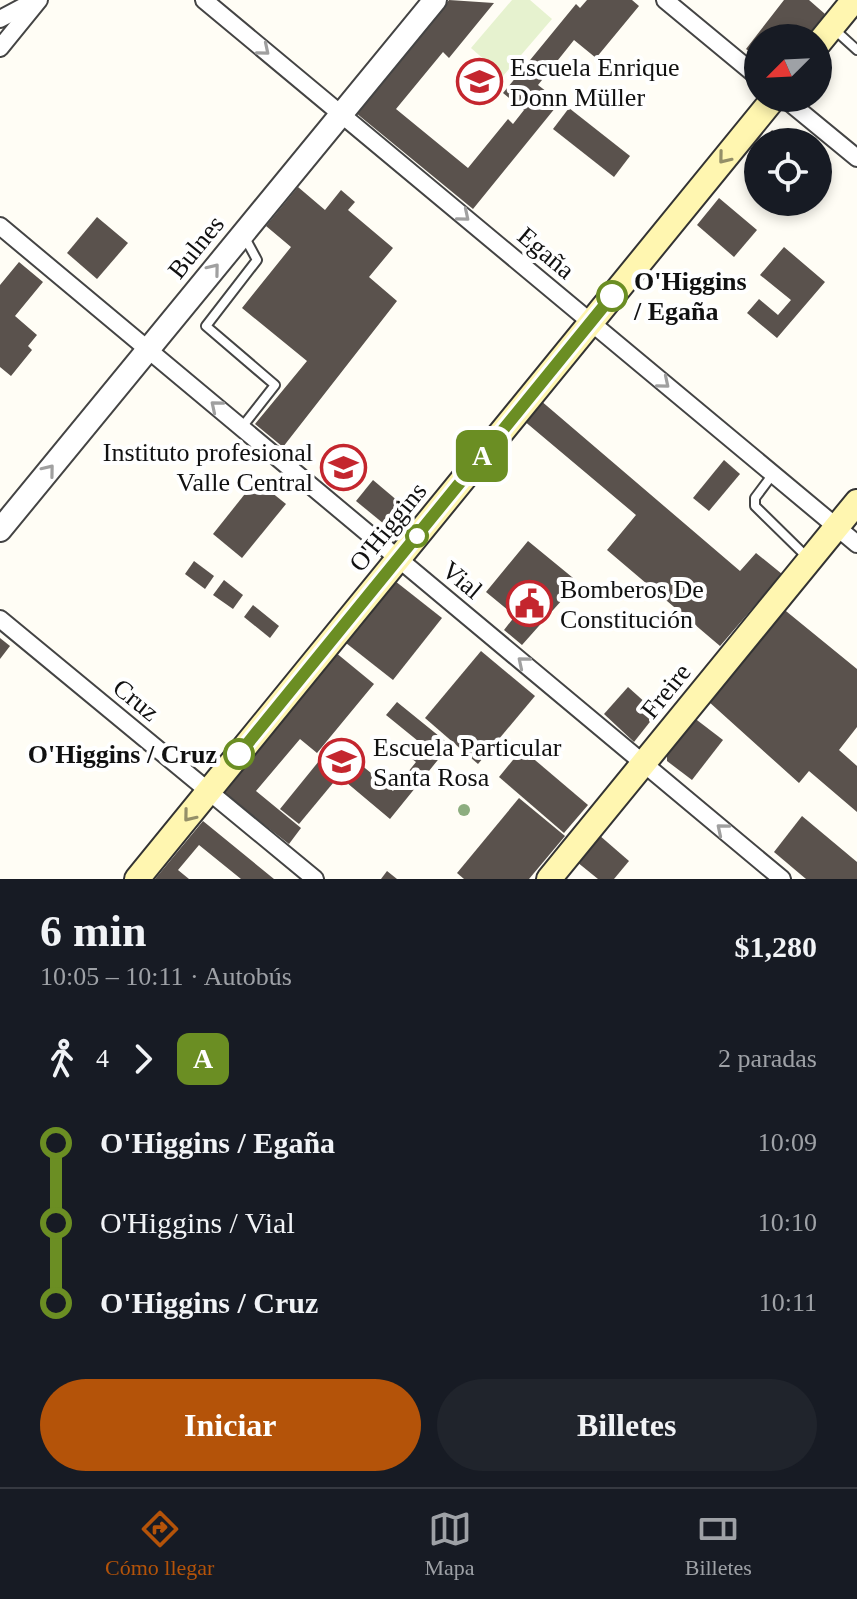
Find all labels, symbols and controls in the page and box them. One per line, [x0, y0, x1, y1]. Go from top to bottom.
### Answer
north arrow [744, 24, 832, 112]
map controls [744, 24, 832, 216]
one-way arrow [255, 40, 270, 55]
place label: Escuela Enrique Donn Müller [510, 53, 680, 112]
school or university icon: Escuela Enrique Donn Müller [455, 58, 503, 106]
button: locate [744, 128, 832, 216]
one-way arrow [719, 149, 734, 164]
one-way arrow [455, 206, 469, 221]
street label: Bulnes [162, 210, 230, 284]
street label: Egaña [512, 221, 581, 285]
one-way arrow [204, 264, 219, 278]
place label: O'Higgins / Egaña [633, 267, 747, 326]
marker: O'Higgins / Egaña [597, 281, 627, 311]
one-way arrow [655, 373, 669, 388]
one-way arrow [210, 401, 225, 416]
line badge: A [456, 430, 508, 482]
place label: Instituto profesional Valle Central [103, 438, 313, 497]
text: A [472, 440, 492, 471]
school or university icon: Instituto profesional Valle Central [320, 443, 368, 491]
one-way arrow [40, 464, 54, 479]
street label: O'Higgins [343, 477, 433, 577]
unlabelled marker [406, 525, 428, 547]
street label: Vial [436, 555, 488, 605]
place label: Bomberos De Constitución [560, 575, 704, 634]
public building icon: Bomberos De Constitución [505, 580, 553, 628]
one-way arrow [517, 658, 532, 672]
street label: Freire [635, 658, 697, 724]
street label: Cruz [107, 673, 165, 727]
place label: Escuela Particular Santa Rosa [373, 733, 562, 792]
school or university icon: Escuela Particular Santa Rosa [318, 738, 366, 786]
marker: O'Higgins / Cruz [224, 739, 254, 769]
place label: O'Higgins / Cruz [28, 740, 217, 769]
one-way arrow [184, 807, 198, 822]
one-way arrow [717, 824, 732, 839]
text: 6 min [40, 907, 146, 956]
text: $1,280 [735, 930, 817, 963]
text: 10:05 – 10:11 · Autobús [40, 962, 292, 991]
icon: walk [40, 1037, 84, 1081]
icon: forward [121, 1037, 165, 1081]
text: A [193, 1043, 213, 1074]
text: 4 [96, 1044, 109, 1073]
text: 2 paradas [718, 1044, 817, 1073]
text: O'Higgins / Egaña [100, 1126, 335, 1159]
text: 10:09 [758, 1128, 817, 1157]
text: O'Higgins / Vial [100, 1206, 295, 1239]
text: 10:10 [758, 1208, 817, 1237]
text: O'Higgins / Cruz [100, 1286, 318, 1319]
text: 10:11 [759, 1288, 817, 1317]
button: Iniciar [40, 1379, 421, 1471]
button: Billetes [437, 1379, 817, 1471]
tab: Cómo llegar [105, 1507, 214, 1581]
tab: Mapa [425, 1507, 475, 1581]
tab: Billetes [685, 1507, 752, 1581]

